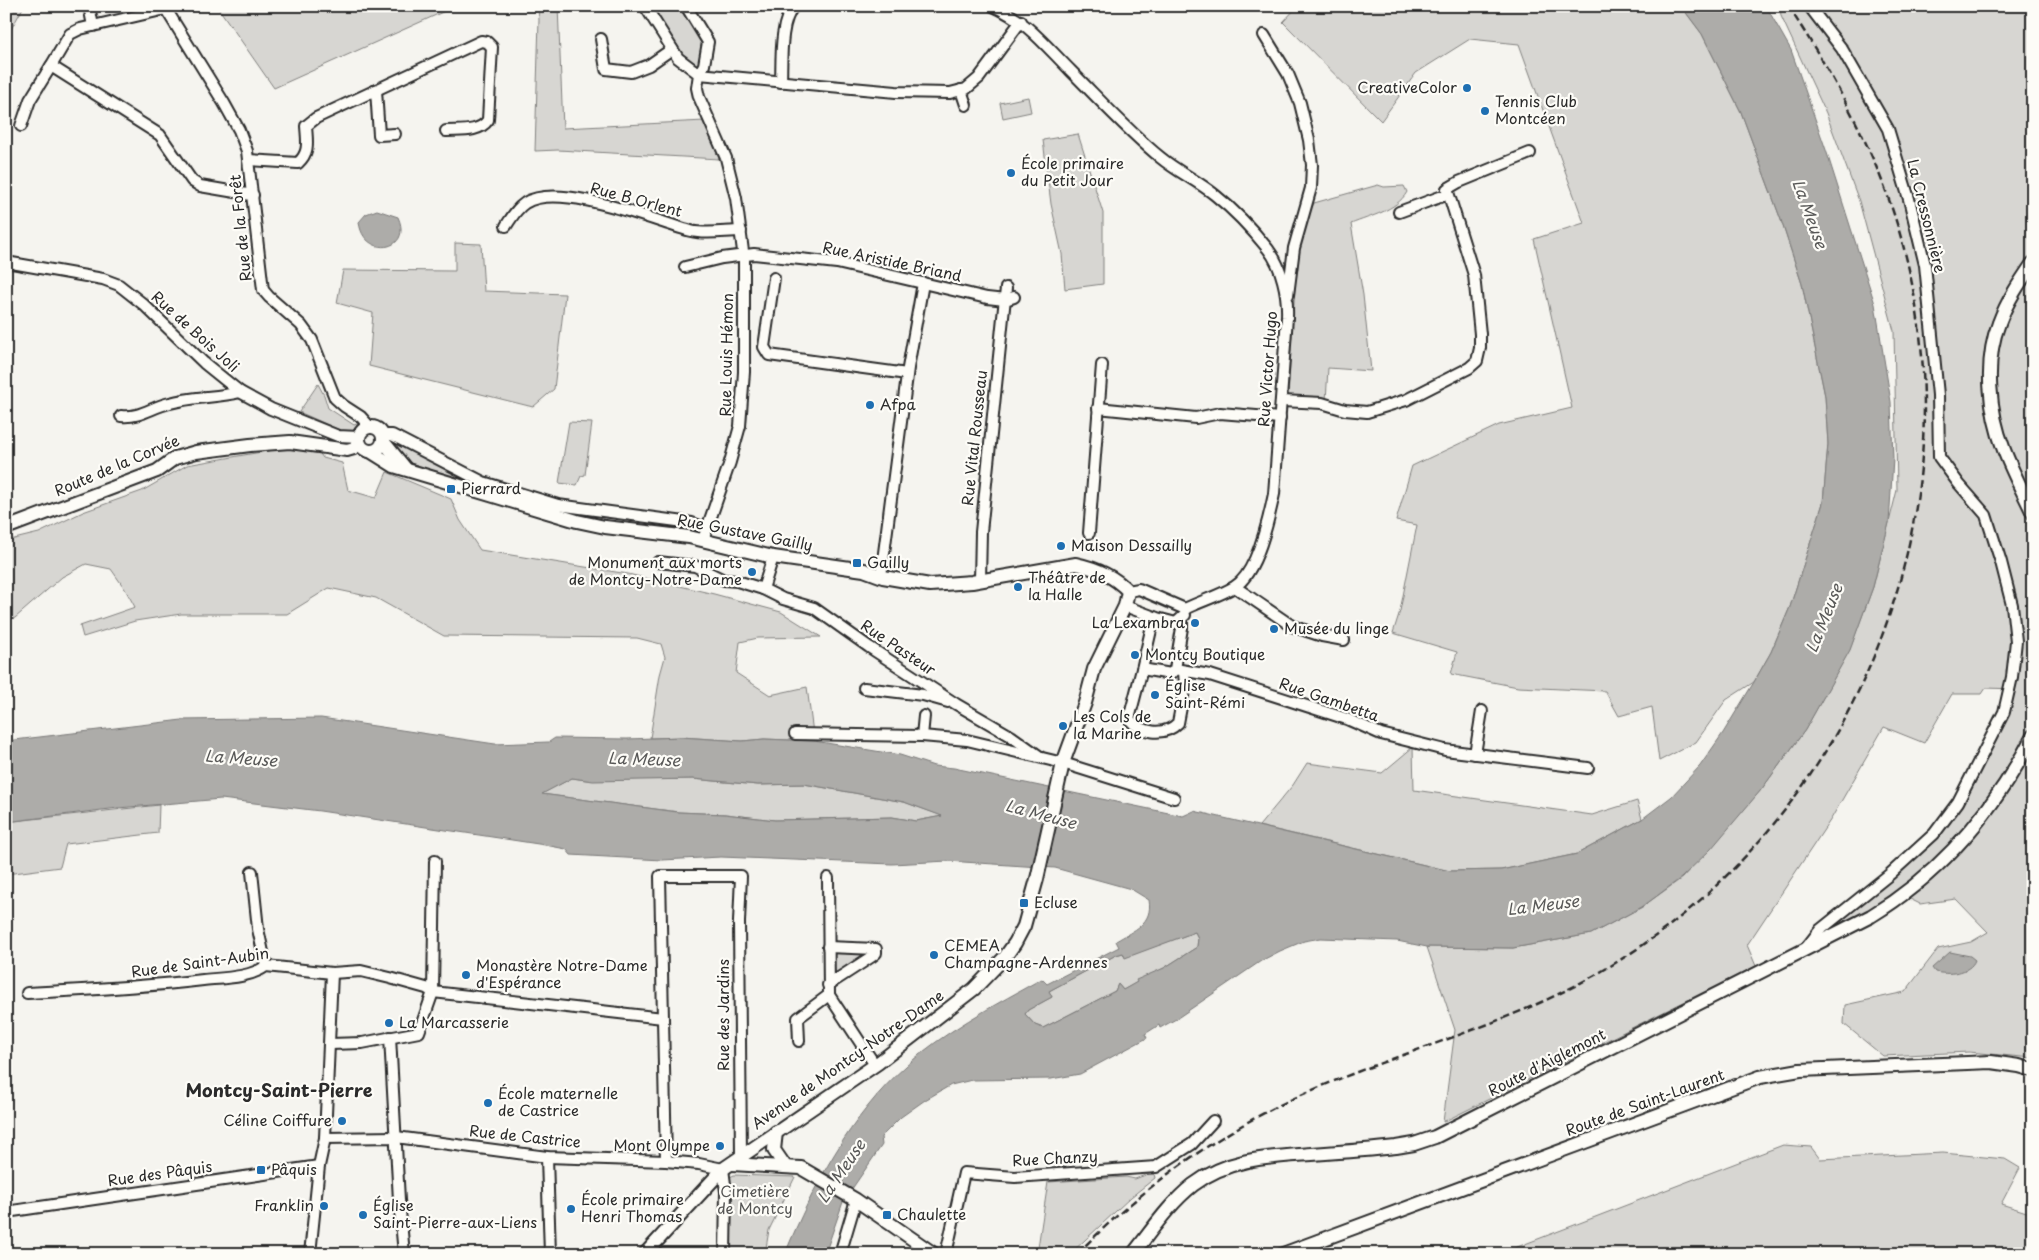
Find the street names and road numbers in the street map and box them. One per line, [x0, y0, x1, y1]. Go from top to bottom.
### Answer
street label: La Cressonnière [1902, 156, 1953, 275]
street label: Rue de la Forêt [222, 174, 257, 283]
street label: Rue B Orlent [588, 175, 685, 222]
street label: Rue Aristide Briand [821, 235, 964, 286]
street label: Rue de Bois Joli [147, 285, 245, 377]
street label: Rue Louis Hémon [713, 293, 738, 417]
street label: Rue Victor Hugo [1251, 310, 1282, 428]
street label: Rue Vital Rousseau [955, 369, 992, 507]
street label: Route de la Corvée [50, 428, 183, 501]
street label: Rue Gustave Gailly [676, 507, 815, 556]
street label: Rue Pasteur [857, 613, 941, 680]
street label: Rue Gambetta [1276, 671, 1383, 727]
street label: Rue de Saint-Aubin [129, 940, 270, 983]
street label: Rue des Jardins [711, 959, 734, 1071]
street label: Avenue de Montcy-Notre-Dame [746, 983, 948, 1134]
street label: Route d'Aiglemont [1483, 1022, 1609, 1101]
street label: Route de Saint-Laurent [1562, 1062, 1727, 1141]
street label: Rue de Castrice [468, 1118, 582, 1153]
street label: Rue Chanzy [1012, 1144, 1098, 1171]
street label: Rue des Pâquis [106, 1154, 214, 1191]

